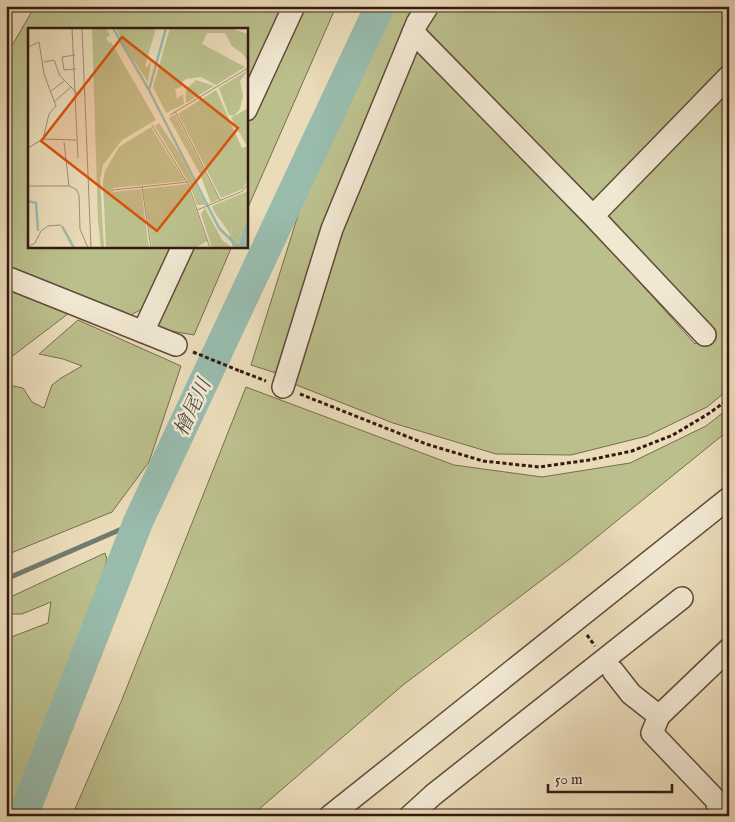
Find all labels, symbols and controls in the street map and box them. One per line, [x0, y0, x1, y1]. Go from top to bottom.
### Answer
inset map [28, 28, 248, 248]
water label: 檜尾川 [169, 373, 218, 440]
scale bar [548, 762, 671, 794]
text: 50 m [555, 770, 583, 789]

